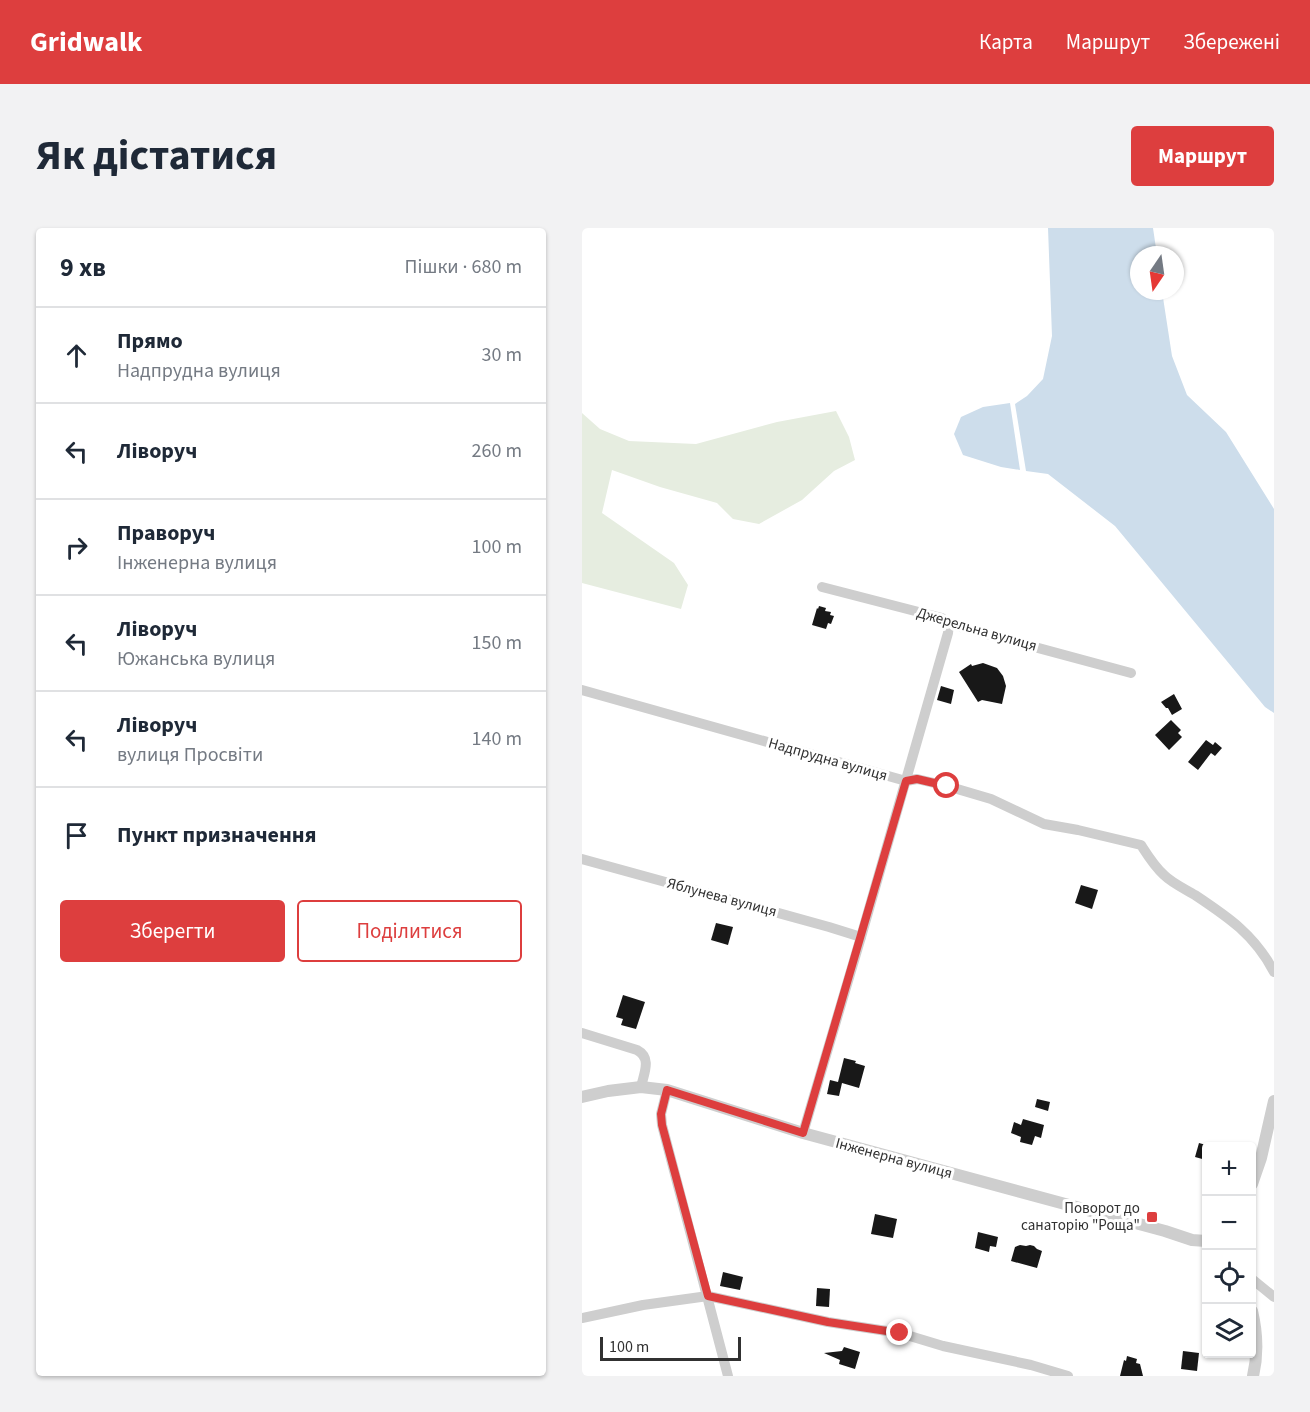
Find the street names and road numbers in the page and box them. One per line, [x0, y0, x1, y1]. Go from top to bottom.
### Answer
street label: Джерельна вулиця [914, 602, 1039, 657]
street label: Надпрудна вулиця [766, 732, 890, 786]
street label: Яблунева вулиця [665, 873, 779, 922]
street label: Інженерна вулиця [833, 1133, 955, 1184]

